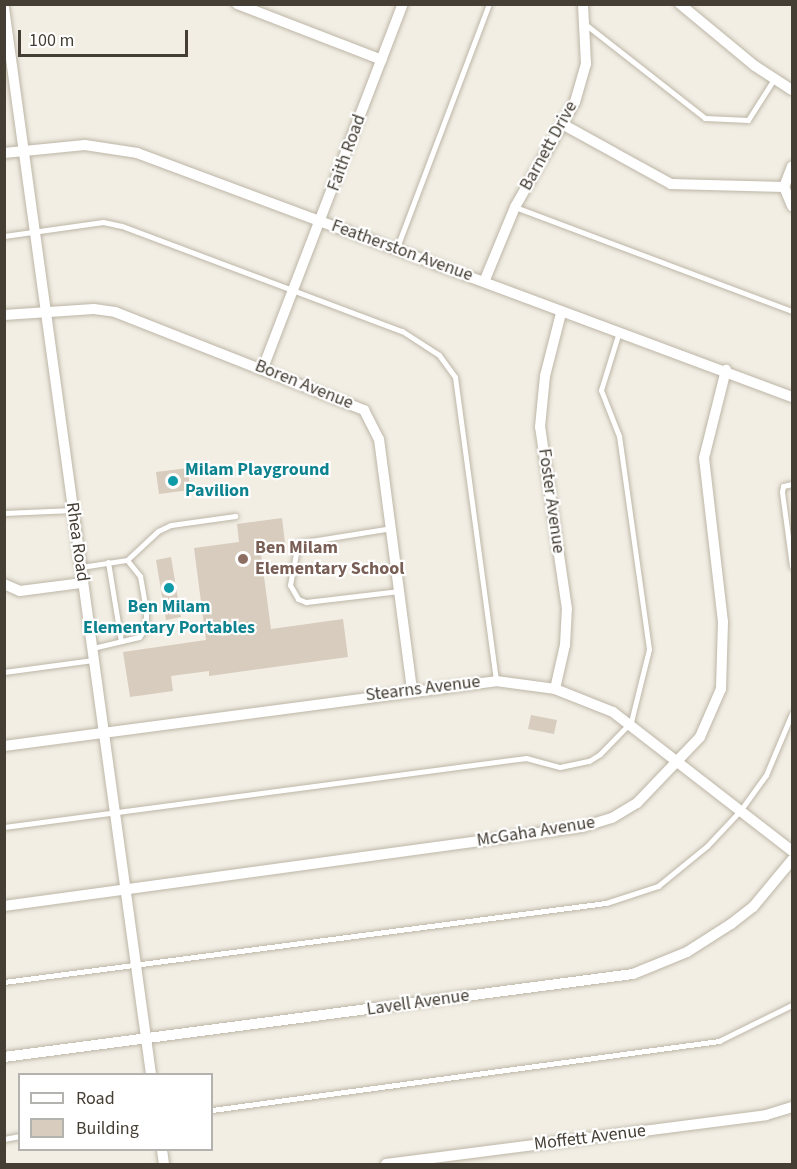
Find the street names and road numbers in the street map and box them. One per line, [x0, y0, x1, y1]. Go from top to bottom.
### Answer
street label: Barnett Drive [516, 98, 582, 194]
street label: Faith Road [323, 112, 371, 194]
street label: Featherston Avenue [328, 215, 476, 287]
street label: Boren Avenue [252, 355, 356, 415]
street label: Foster Avenue [533, 447, 569, 555]
street label: Rhea Road [61, 501, 93, 583]
street label: Stearns Avenue [364, 671, 482, 707]
street label: McGaha Avenue [475, 812, 597, 852]
street label: Lavell Avenue [365, 985, 471, 1021]
street label: Moffett Avenue [533, 1120, 647, 1156]

